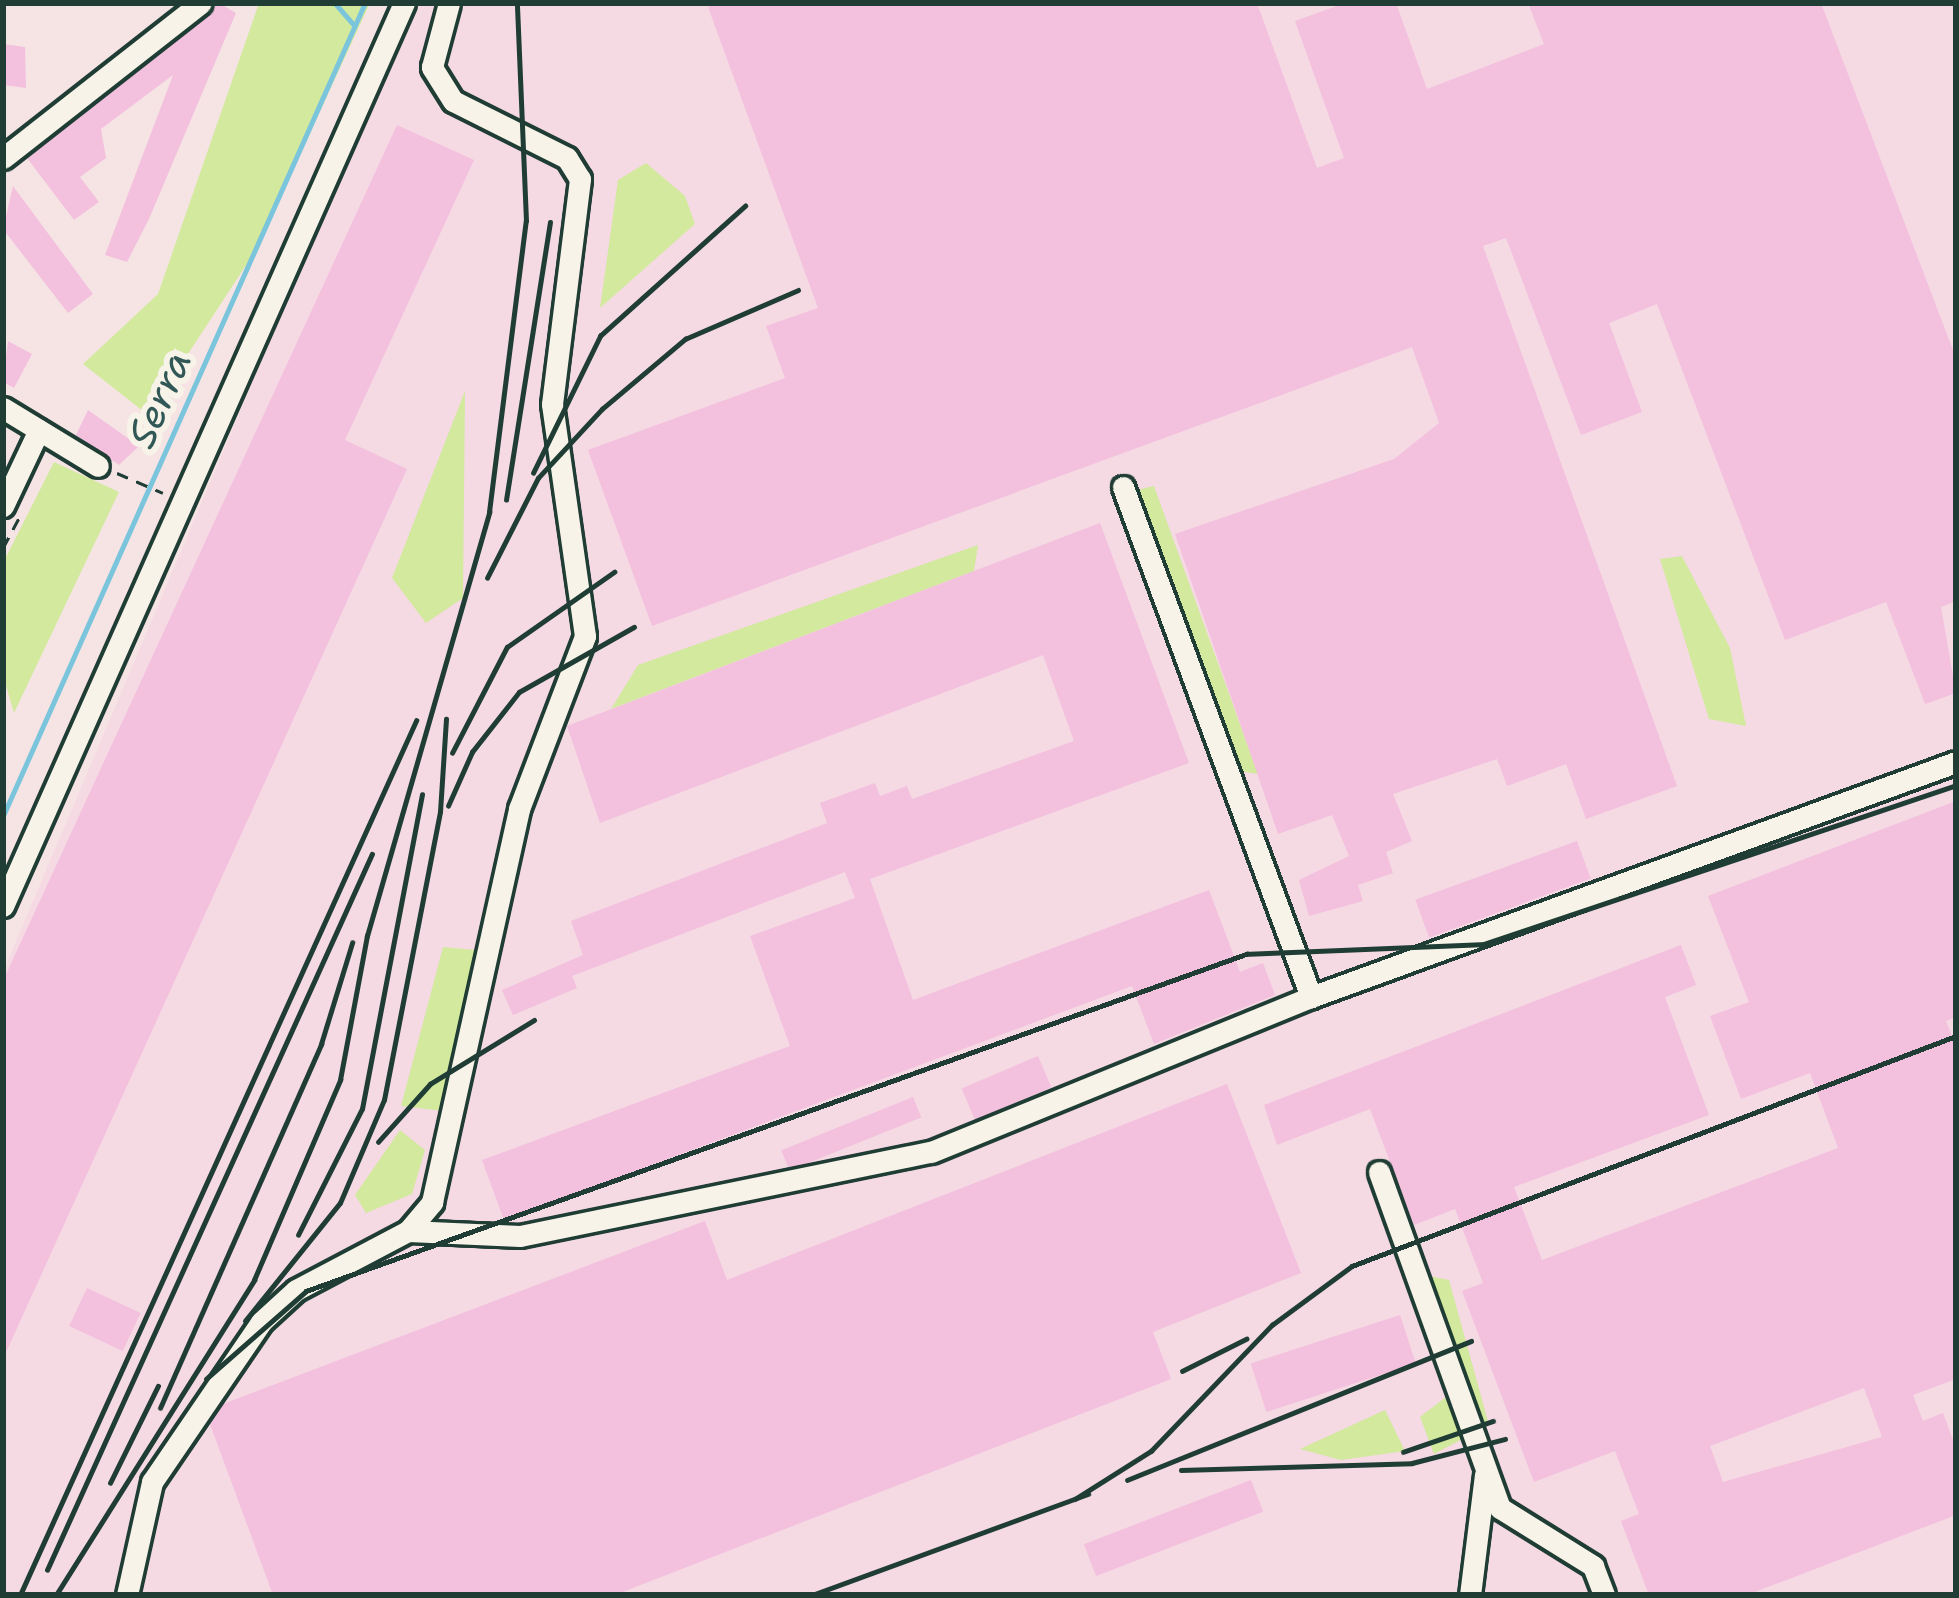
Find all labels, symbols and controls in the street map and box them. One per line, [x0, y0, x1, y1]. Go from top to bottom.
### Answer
water label: Serra [117, 343, 201, 455]

